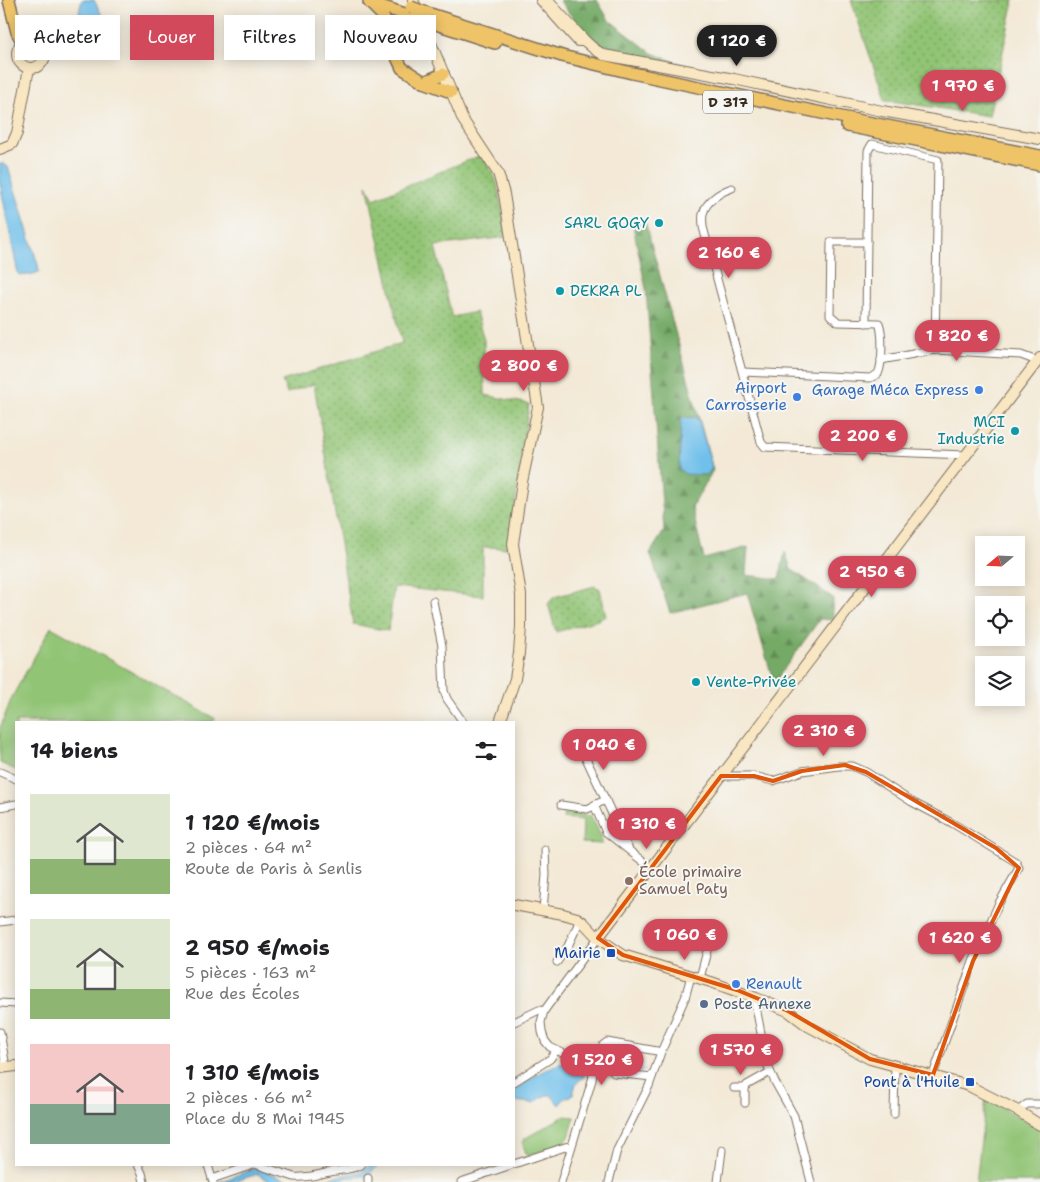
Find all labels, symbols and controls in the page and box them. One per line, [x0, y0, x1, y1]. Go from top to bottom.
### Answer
chip: Acheter [15, 15, 120, 60]
chip: Louer [130, 15, 214, 60]
chip: Filtres [224, 15, 315, 60]
chip: Nouveau [325, 15, 436, 60]
pin: 1 120 € [691, 24, 783, 67]
text: 1 120 € [708, 30, 766, 51]
pin: 1 970 € [917, 70, 1009, 112]
text: 1 970 € [932, 75, 994, 96]
road number: D 317 [703, 90, 753, 114]
place label: SARL GOGY [564, 213, 649, 233]
marker: SARL GOGY [653, 217, 665, 229]
pin: 2 160 € [683, 236, 775, 279]
text: 2 160 € [698, 242, 760, 263]
place label: DEKRA PL [570, 281, 642, 301]
marker: DEKRA PL [554, 285, 566, 297]
pin: 1 820 € [911, 320, 1003, 362]
text: 1 820 € [926, 325, 988, 346]
pin: 2 800 € [478, 350, 570, 392]
text: 2 800 € [491, 355, 557, 376]
place label: Airport Carrosserie [705, 378, 787, 415]
place label: Garage Méca Express [812, 380, 969, 400]
marker: Garage Méca Express [973, 384, 985, 396]
marker: Airport Carrosserie [791, 391, 803, 403]
place label: MCI Industrie [938, 412, 1005, 449]
pin: 2 200 € [817, 420, 909, 462]
text: 2 200 € [830, 425, 896, 446]
marker: MCI Industrie [1009, 425, 1021, 437]
north arrow [975, 536, 1025, 586]
map controls [975, 536, 1025, 706]
pin: 2 950 € [826, 556, 918, 598]
text: 2 950 € [839, 561, 905, 582]
button: locate [975, 596, 1025, 646]
button: layers [975, 656, 1025, 706]
place label: Vente-Privée [706, 672, 797, 692]
marker: Vente-Privée [690, 676, 702, 688]
pin: 2 310 € [778, 714, 870, 757]
text: 2 310 € [793, 720, 855, 741]
pin: 1 040 € [558, 728, 650, 771]
text: 1 040 € [572, 734, 636, 755]
text: 14 biens [30, 737, 118, 765]
icon: filters [472, 737, 500, 765]
pin: 1 310 € [601, 808, 693, 850]
text: 1 120 €/mois [185, 809, 320, 837]
text: 1 310 € [618, 813, 676, 834]
icon: home [70, 814, 130, 874]
text: 2 pièces · 64 m² [185, 837, 312, 858]
text: Route de Paris à Senlis [185, 858, 362, 879]
place label: École primaire Samuel Paty [639, 861, 742, 899]
marker: École primaire Samuel Paty [623, 875, 635, 887]
pin: 1 060 € [639, 918, 731, 961]
pin: 1 620 € [914, 922, 1006, 964]
text: 1 060 € [654, 924, 716, 945]
text: 1 620 € [929, 927, 991, 948]
text: 2 950 €/mois [185, 934, 330, 962]
icon: home [70, 939, 130, 999]
place label: Mairie [554, 943, 601, 963]
marker: Mairie [605, 947, 617, 959]
text: 5 pièces · 163 m² [185, 962, 316, 983]
place label: Renault [746, 974, 802, 994]
marker: Renault [730, 978, 742, 990]
text: Rue des Écoles [185, 983, 300, 1004]
place label: Poste Annexe [714, 994, 812, 1014]
marker: Poste Annexe [698, 998, 710, 1010]
pin: 1 570 € [695, 1034, 787, 1076]
text: 1 570 € [710, 1039, 772, 1060]
pin: 1 520 € [556, 1044, 648, 1086]
text: 1 520 € [571, 1049, 633, 1070]
text: 1 310 €/mois [185, 1059, 320, 1087]
icon: home [70, 1064, 130, 1124]
place label: Pont à l'Huile [864, 1072, 960, 1092]
marker: Pont à l'Huile [964, 1076, 976, 1088]
text: 2 pièces · 66 m² [185, 1087, 312, 1108]
text: Place du 8 Mai 1945 [185, 1108, 345, 1129]

